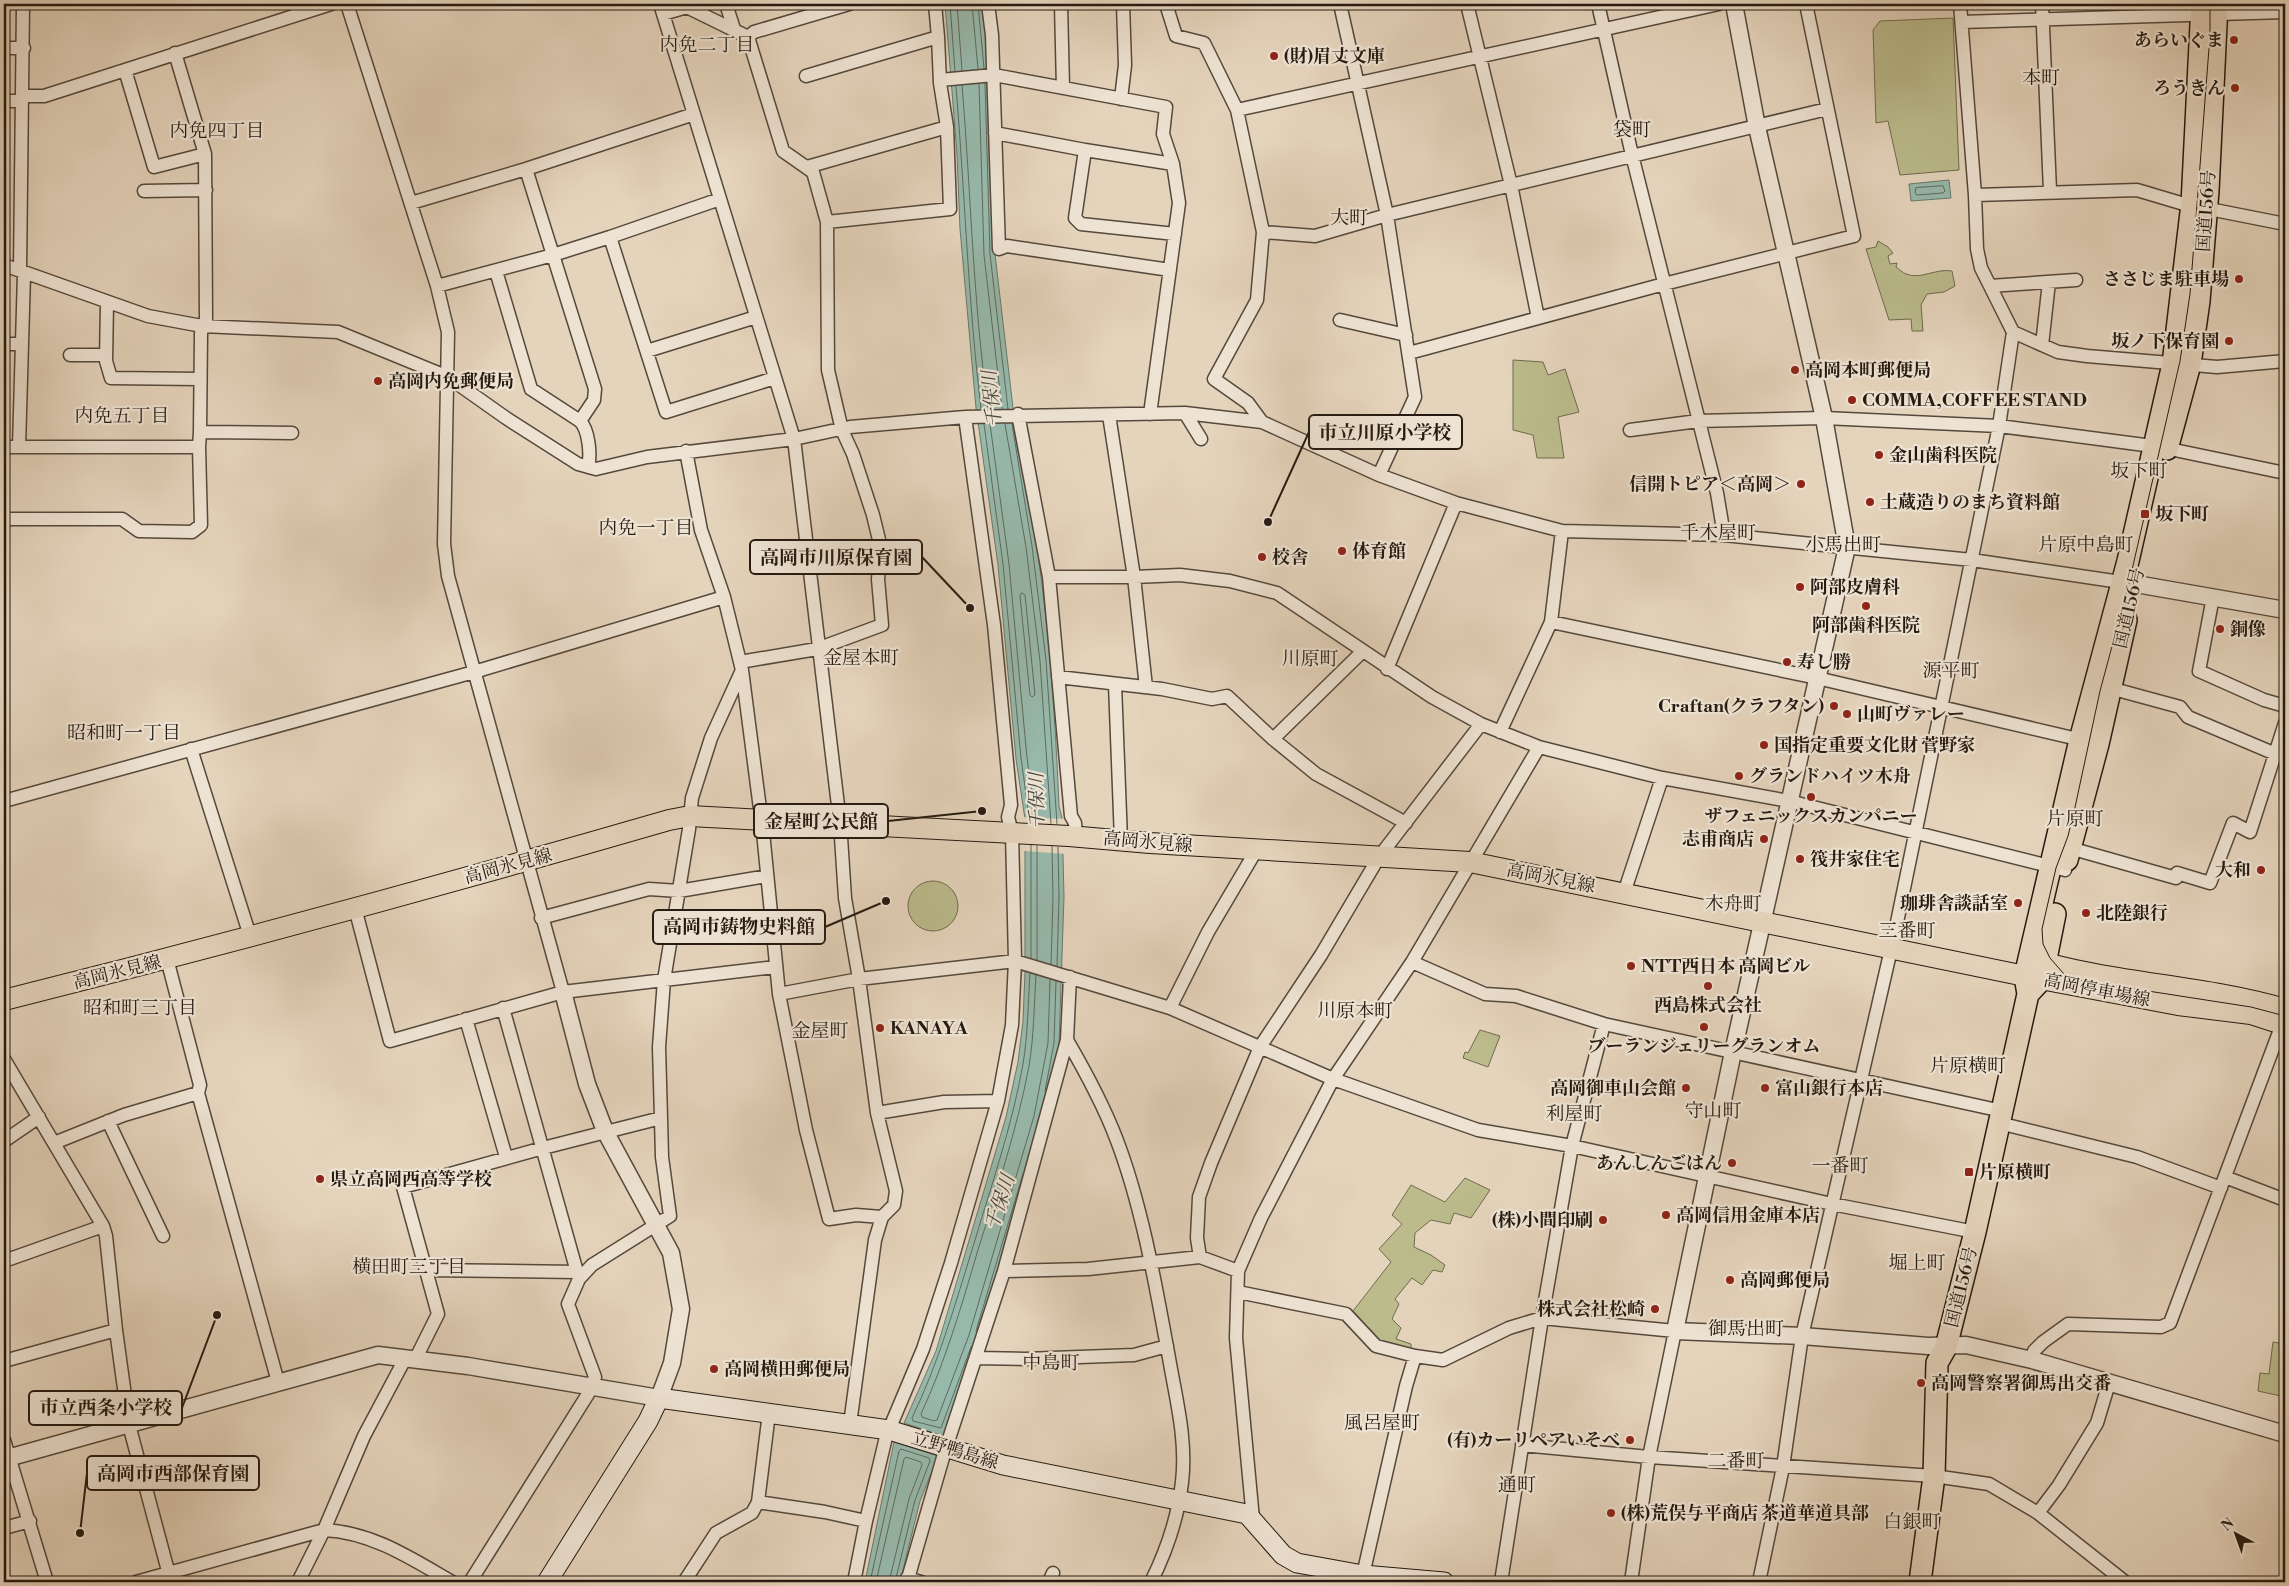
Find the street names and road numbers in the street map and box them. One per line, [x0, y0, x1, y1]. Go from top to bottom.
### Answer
street label: 国道156号 [2192, 169, 2221, 253]
street label: 国道156号 [2109, 565, 2150, 651]
street label: 高岡氷見線 [1102, 827, 1194, 858]
street label: 高岡氷見線 [462, 844, 555, 889]
street label: 高岡氷見線 [1505, 859, 1597, 898]
street label: 高岡氷見線 [71, 950, 164, 995]
street label: 高岡停車場線 [2042, 969, 2152, 1012]
street label: 国道156号 [1940, 1244, 1983, 1330]
street label: 立野鴨島線 [908, 1426, 1001, 1475]

